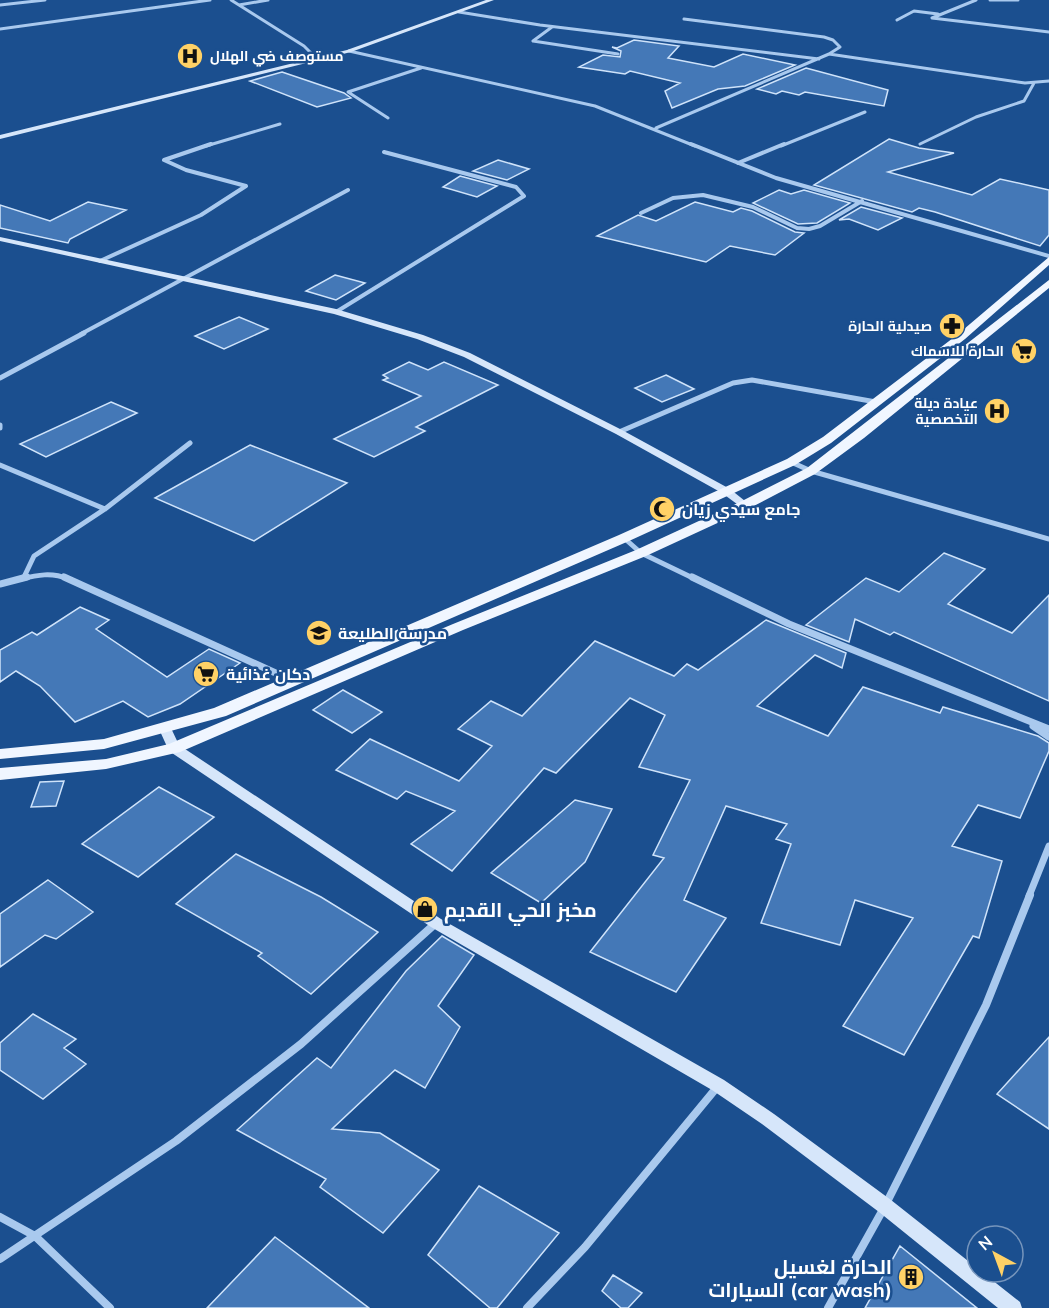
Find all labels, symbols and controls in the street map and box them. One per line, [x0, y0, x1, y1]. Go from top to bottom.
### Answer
hospital icon: مستوصف ضي الهلال [175, 41, 205, 71]
place label: مستوصف ضي الهلال [210, 47, 343, 67]
pharmacy icon: صيدلية الحارة [937, 311, 967, 341]
place label: صيدلية الحارة [848, 317, 932, 335]
supermarket icon: الحارة للاسماك [1009, 336, 1039, 366]
place label: الحارة للاسماك [911, 342, 1004, 360]
place label: عيادة ديلة التخصصية [914, 394, 978, 428]
hospital icon: عيادة ديلة التخصصية [982, 396, 1012, 426]
mosque icon: جامع سيدي زيان [647, 494, 677, 524]
place label: جامع سيدي زيان [682, 499, 800, 522]
school or university icon: مدرسة الطليعة [304, 618, 334, 648]
place label: مدرسة الطليعة [338, 623, 447, 643]
supermarket icon: دكان غذائية [191, 659, 221, 689]
place label: دكان غذائية [226, 664, 310, 684]
shop icon: مخبز الحي القديم [410, 894, 440, 924]
place label: مخبز الحي القديم [444, 897, 597, 926]
north arrow [965, 1224, 1025, 1284]
text: N [974, 1231, 996, 1254]
place label: الحارة لغسيل السيارات (car wash) [709, 1254, 892, 1302]
building icon: الحارة لغسيل السيارات (car wash) [896, 1262, 926, 1292]

